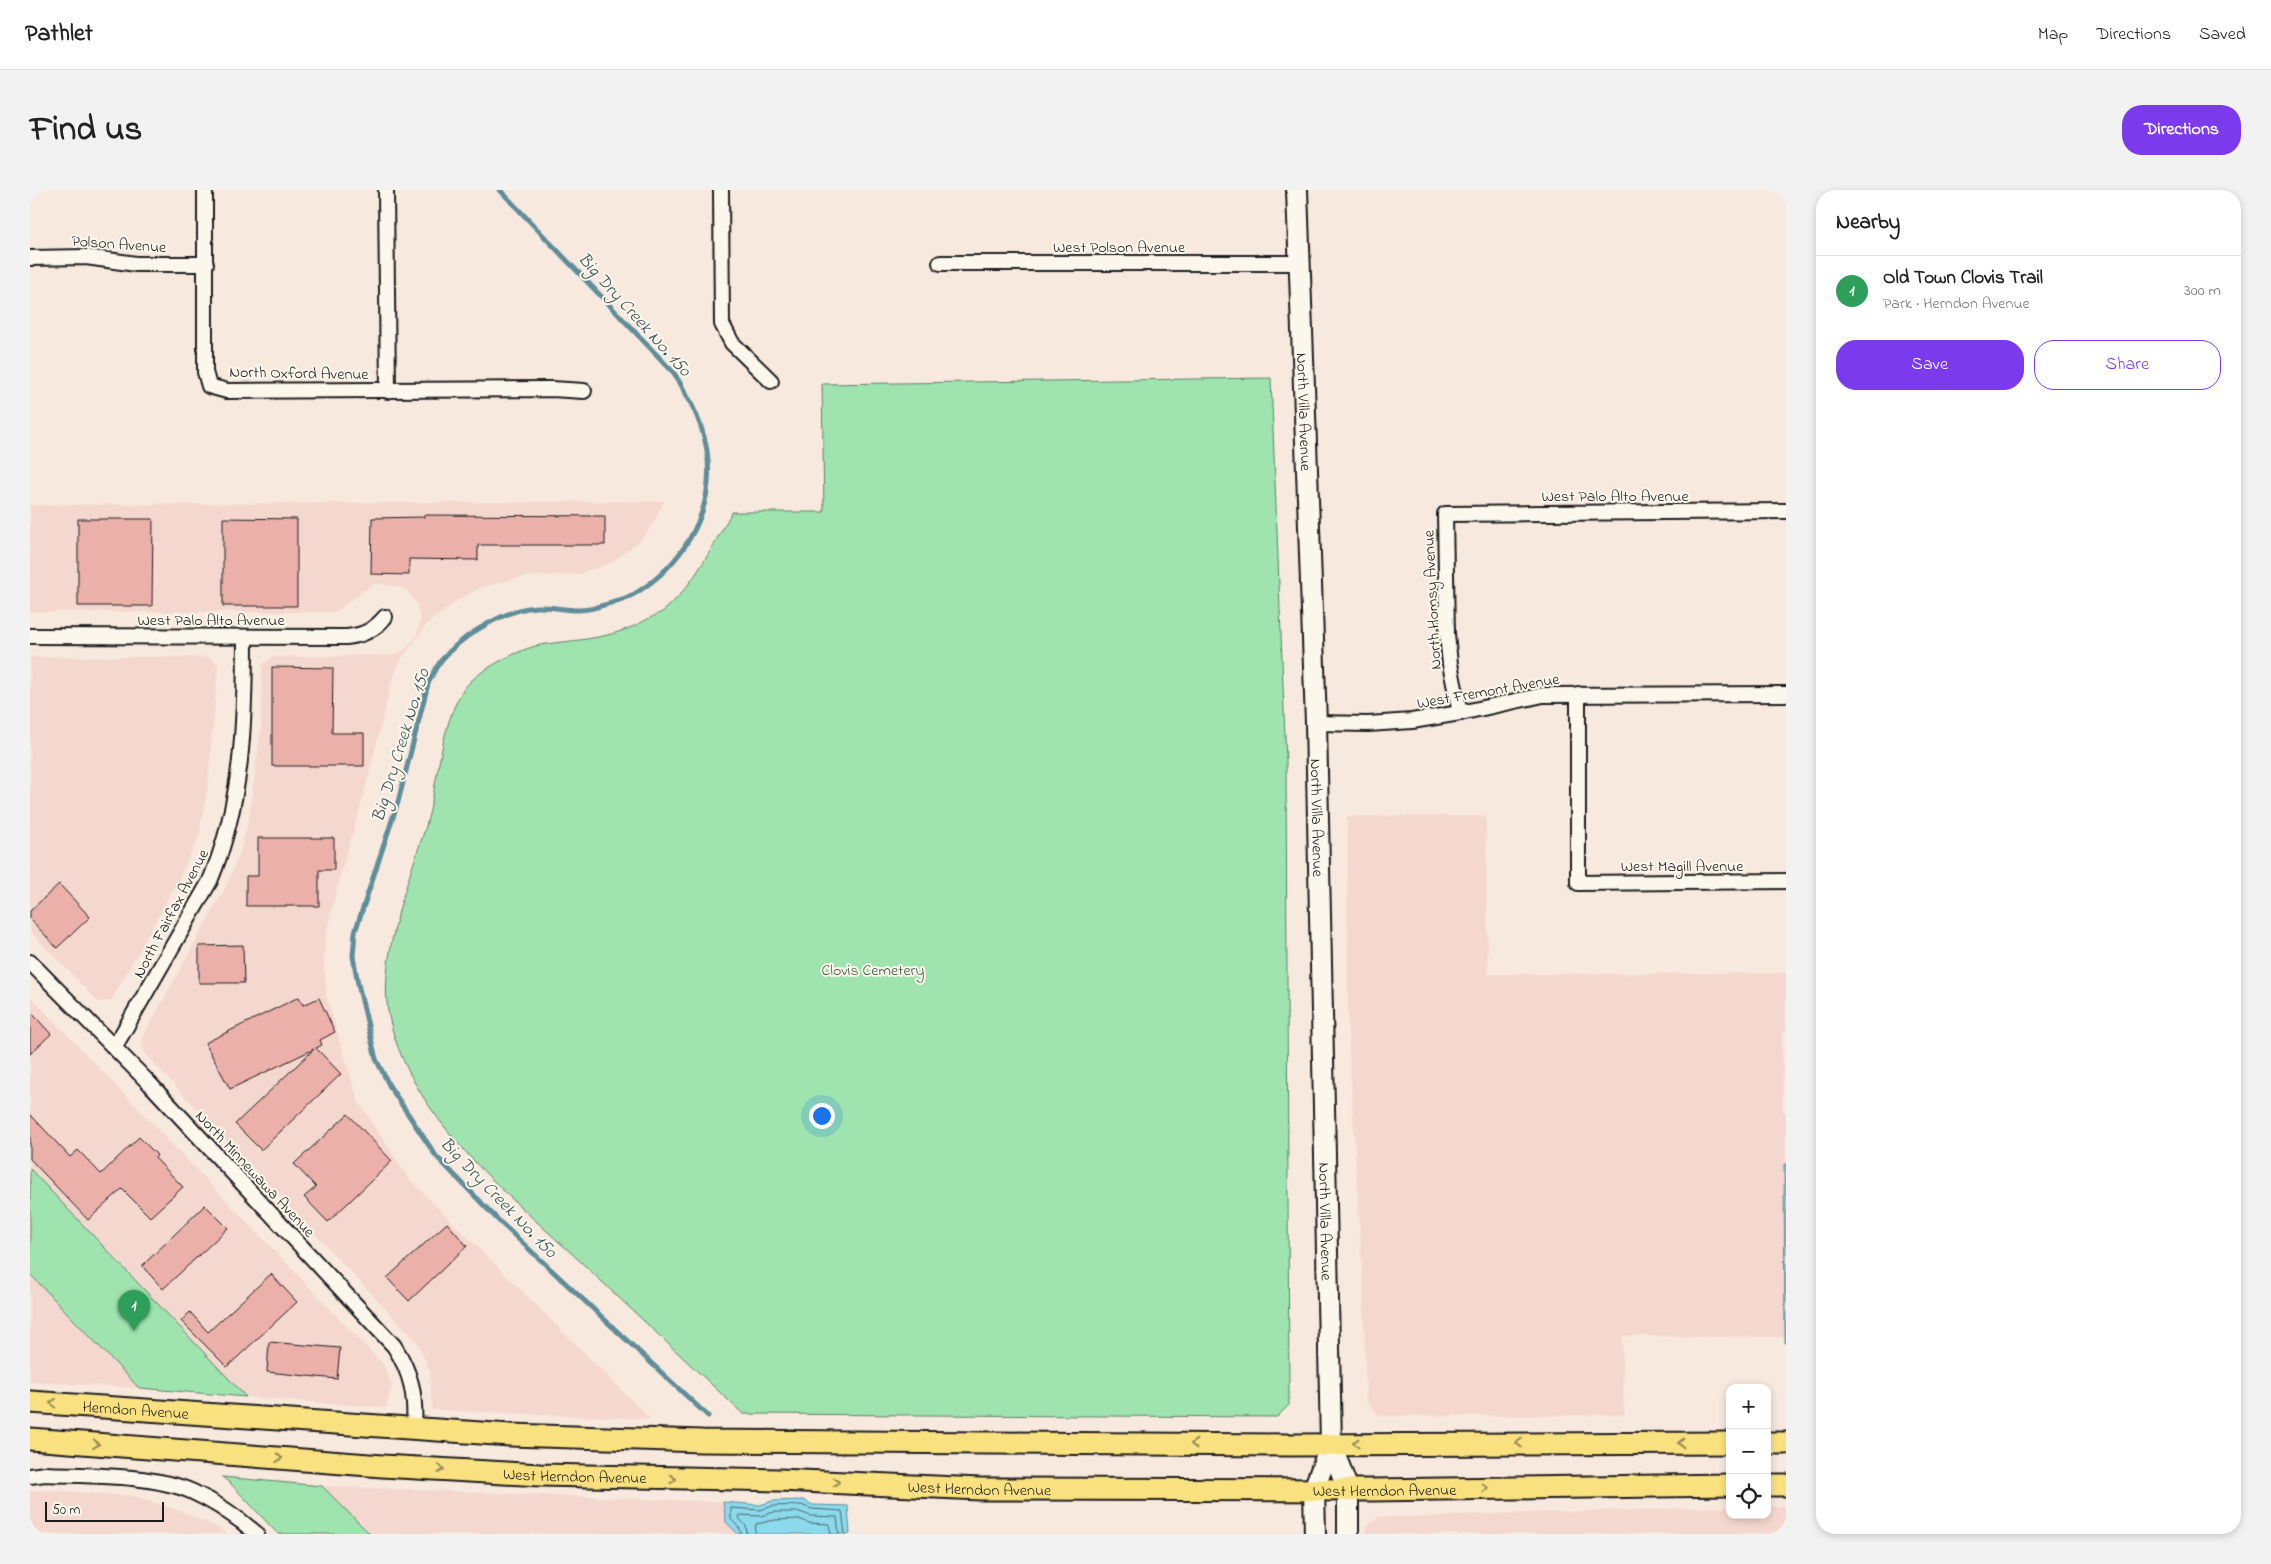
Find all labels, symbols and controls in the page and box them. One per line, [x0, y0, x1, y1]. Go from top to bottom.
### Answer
text: Pathlet [25, 17, 93, 52]
text: Map [2038, 22, 2068, 48]
text: Directions [2096, 22, 2171, 48]
text: Saved [2199, 22, 2246, 48]
text: Find us [30, 105, 142, 156]
button: Directions [2122, 105, 2241, 155]
text: Nearby [1836, 208, 1900, 238]
street label: Polson Avenue [71, 230, 168, 260]
street label: West Polson Avenue [1053, 236, 1186, 260]
water label: Big Dry Creek No. 150 [571, 248, 697, 384]
text: Old Town Clovis Trail [1883, 265, 2043, 292]
text: 1 [1849, 279, 1855, 303]
text: 300 m [2184, 279, 2221, 303]
text: Park · Herndon Avenue [1883, 292, 2030, 316]
button: Save [1836, 340, 2024, 390]
button: Share [2034, 340, 2221, 390]
street label: North Villa Avenue [1289, 352, 1317, 472]
street label: North Oxford Avenue [229, 361, 370, 387]
street label: West Palo Alto Avenue [1541, 485, 1689, 509]
street label: North Homsy Avenue [1417, 529, 1449, 670]
street label: West Palo Alto Avenue [137, 609, 285, 633]
water label: Big Dry Creek No. 150 [366, 665, 438, 825]
street label: West Fremont Avenue [1415, 667, 1562, 716]
street label: North Villa Avenue [1303, 758, 1329, 878]
street label: North Fairfax Avenue [128, 844, 216, 983]
street label: West Magill Avenue [1621, 855, 1744, 879]
park label: Clovis Cemetery [822, 959, 925, 983]
your location [809, 1103, 835, 1129]
street label: North Minnewawa Avenue [189, 1105, 321, 1244]
water label: Big Dry Creek No. 150 [433, 1132, 563, 1265]
street label: North Villa Avenue [1311, 1162, 1338, 1282]
pin: 1 [118, 1290, 150, 1331]
map controls [1726, 1384, 1771, 1519]
button: + [1726, 1384, 1771, 1429]
street label: Herndon Avenue [82, 1396, 190, 1427]
one-way arrow [49, 1398, 57, 1409]
button: − [1726, 1429, 1771, 1474]
one-way arrow [92, 1438, 100, 1449]
one-way arrow [1352, 1438, 1360, 1448]
one-way arrow [1514, 1438, 1522, 1448]
one-way arrow [1677, 1438, 1684, 1448]
one-way arrow [1189, 1439, 1197, 1449]
one-way arrow [275, 1453, 283, 1464]
street label: West Herndon Avenue [502, 1463, 648, 1491]
one-way arrow [437, 1464, 445, 1475]
one-way arrow [670, 1474, 677, 1484]
button: locate [1726, 1474, 1771, 1519]
street label: West Herndon Avenue [907, 1476, 1052, 1503]
one-way arrow [832, 1477, 840, 1488]
street label: West Herndon Avenue [1313, 1479, 1457, 1504]
one-way arrow [1481, 1483, 1489, 1494]
scale bar [45, 1499, 164, 1522]
text: 50 m [52, 1500, 80, 1521]

